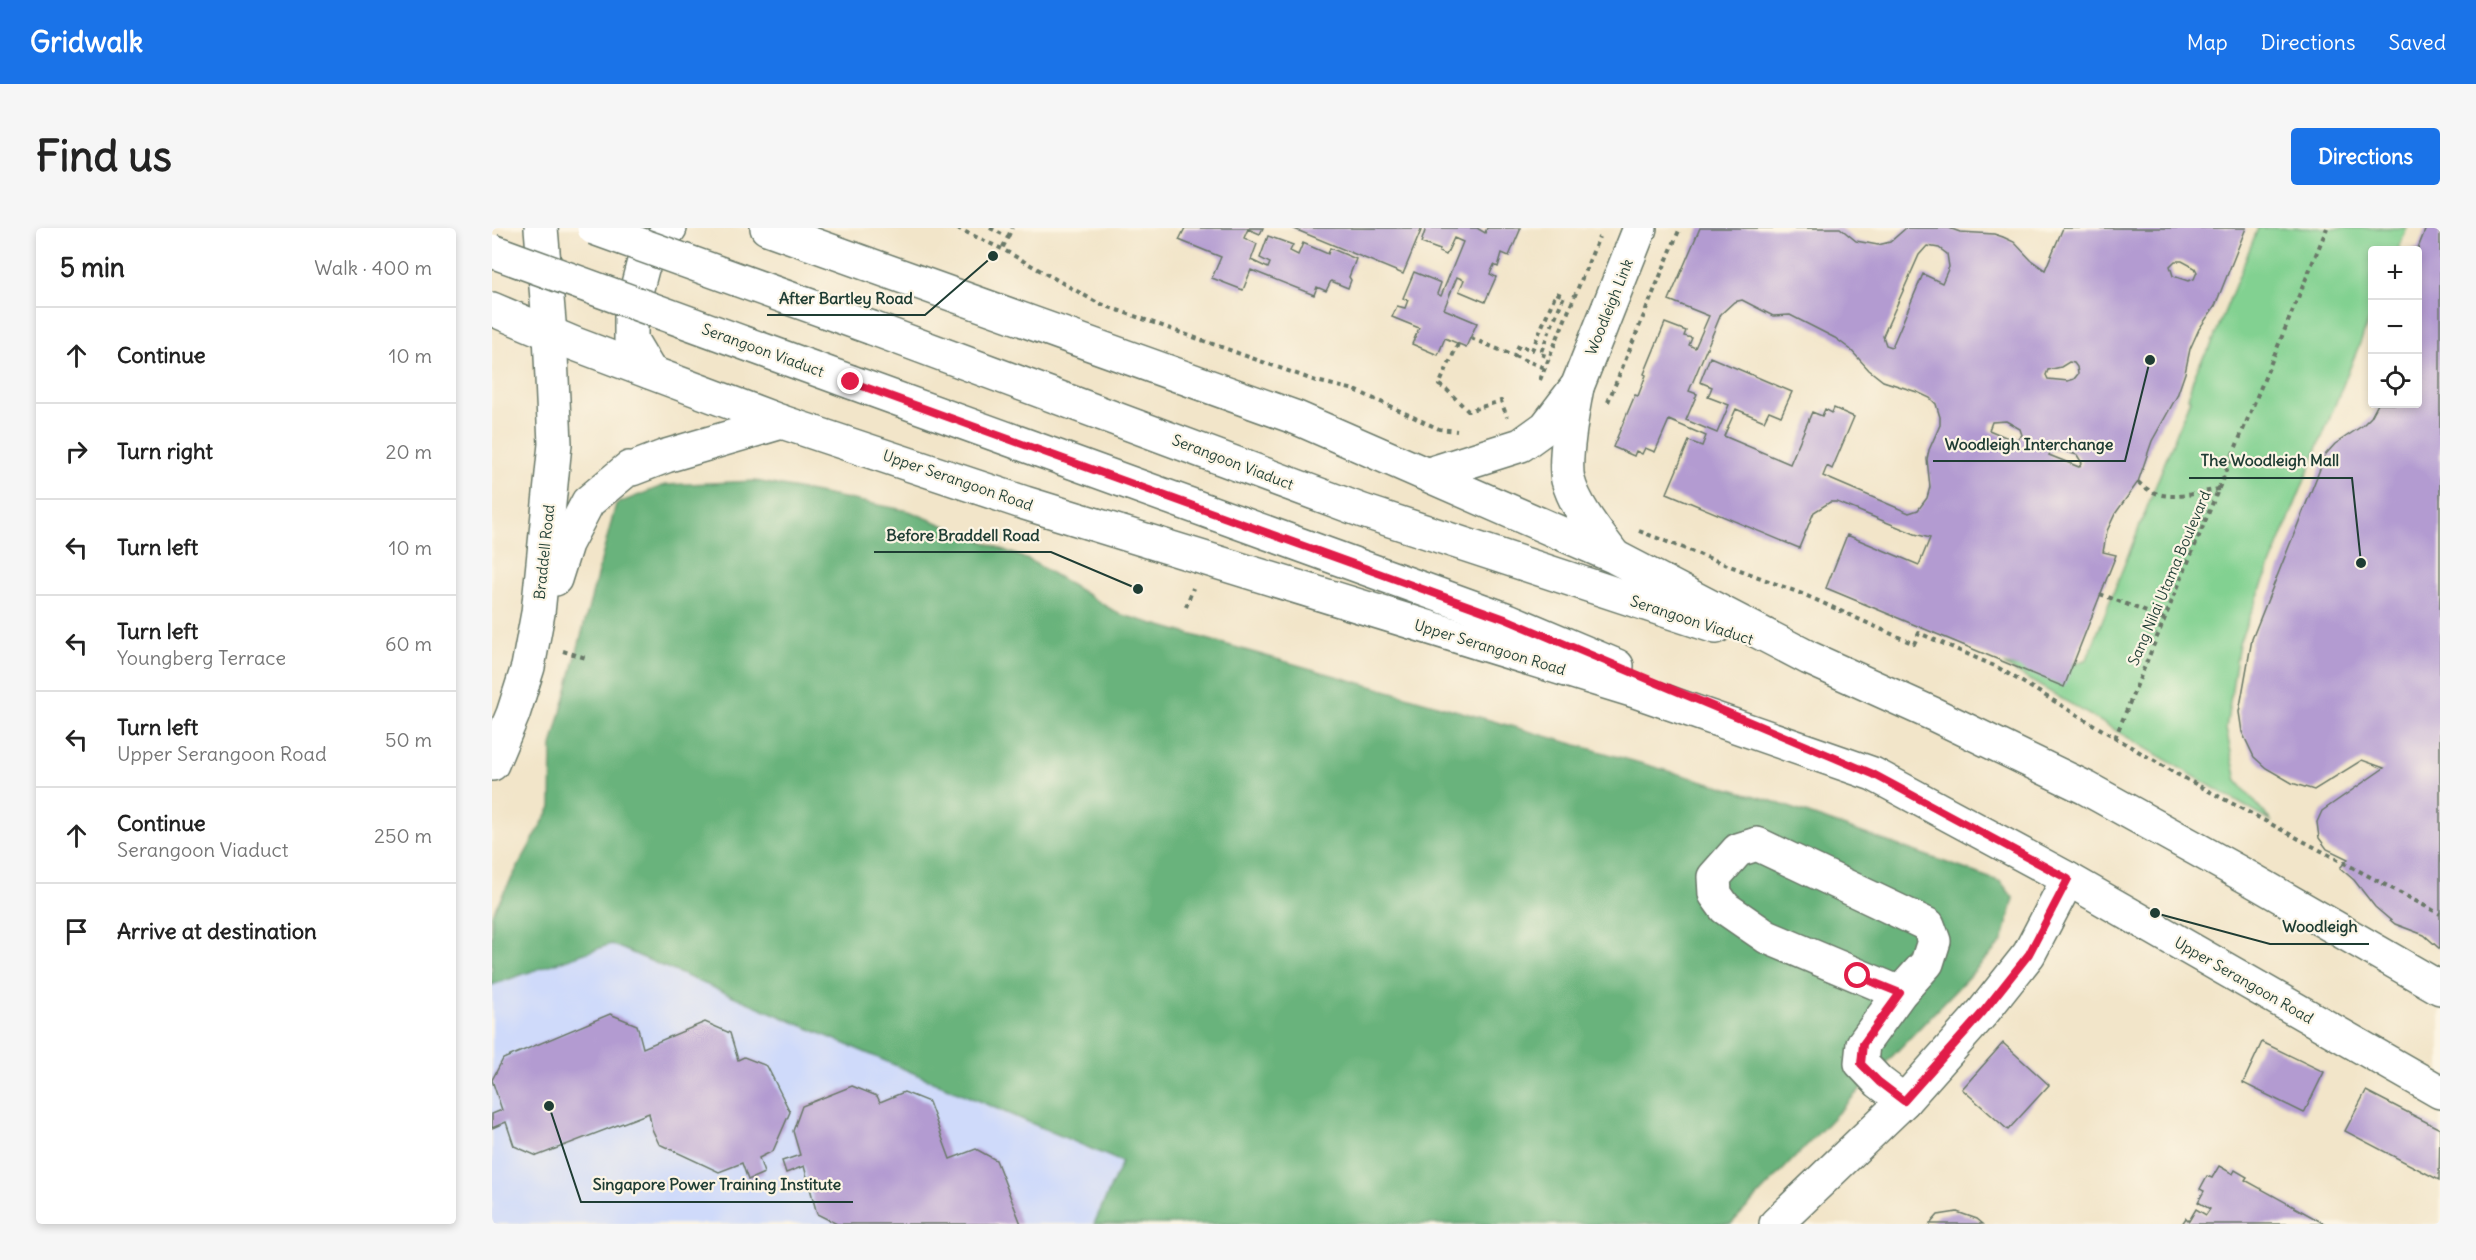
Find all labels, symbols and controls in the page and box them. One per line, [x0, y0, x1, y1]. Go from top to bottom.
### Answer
text: Gridwalk [30, 24, 143, 60]
text: Map [2187, 29, 2228, 56]
text: Directions [2261, 29, 2355, 56]
text: Saved [2388, 29, 2446, 56]
button: Directions [2291, 128, 2440, 185]
text: Find us [36, 130, 172, 182]
map controls [2368, 246, 2422, 408]
button: + [2368, 246, 2422, 300]
text: 5 min [60, 251, 125, 284]
text: Walk · 400 m [314, 255, 432, 280]
street label: Woodleigh Link [1581, 256, 1637, 358]
callout: After Bartley Road [767, 281, 925, 315]
text: After Bartley Road [779, 288, 913, 309]
button: − [2368, 300, 2422, 354]
street label: Serangoon Viaduct [699, 319, 827, 381]
icon: ahead [60, 339, 93, 372]
text: Continue [117, 341, 206, 369]
text: 10 m [389, 343, 432, 368]
button: locate [2368, 354, 2422, 408]
route end [837, 368, 863, 394]
callout: Woodleigh Interchange [1933, 427, 2125, 461]
street label: Serangoon Viaduct [1170, 430, 1296, 494]
text: Woodleigh Interchange [1945, 434, 2114, 455]
icon: right [60, 435, 93, 468]
text: Turn right [117, 437, 213, 465]
text: 20 m [386, 439, 432, 464]
callout: The Woodleigh Mall [2189, 444, 2352, 478]
street label: Upper Serangoon Road [881, 445, 1036, 515]
text: The Woodleigh Mall [2201, 450, 2339, 471]
street label: Sang Nilai Utama Boulevard [2123, 488, 2215, 668]
street label: Braddell Road [530, 503, 558, 600]
callout: Before Braddell Road [874, 518, 1051, 552]
text: Before Braddell Road [886, 525, 1040, 545]
icon: left [60, 531, 93, 564]
text: Turn left [117, 533, 198, 561]
text: 10 m [389, 535, 432, 560]
street label: Serangoon Viaduct [1628, 591, 1756, 649]
street label: Upper Serangoon Road [1412, 615, 1568, 679]
text: Turn left [117, 617, 198, 645]
icon: left [60, 627, 93, 660]
text: 60 m [385, 631, 432, 656]
text: Youngberg Terrace [117, 645, 286, 670]
text: Turn left [117, 713, 198, 741]
icon: left [60, 723, 93, 756]
text: 50 m [385, 727, 432, 752]
text: Upper Serangoon Road [117, 741, 327, 766]
text: Continue [117, 809, 206, 837]
icon: ahead [60, 819, 93, 852]
text: 250 m [374, 823, 432, 848]
text: Serangoon Viaduct [117, 837, 288, 862]
callout: Woodleigh [2270, 910, 2369, 944]
icon: arrive [60, 915, 93, 948]
text: Woodleigh [2282, 916, 2358, 937]
text: Arrive at destination [117, 917, 317, 945]
street label: Upper Serangoon Road [2171, 932, 2317, 1028]
route start [1844, 962, 1870, 988]
callout: Singapore Power Training Institute [581, 1168, 853, 1202]
text: Singapore Power Training Institute [593, 1174, 842, 1195]

